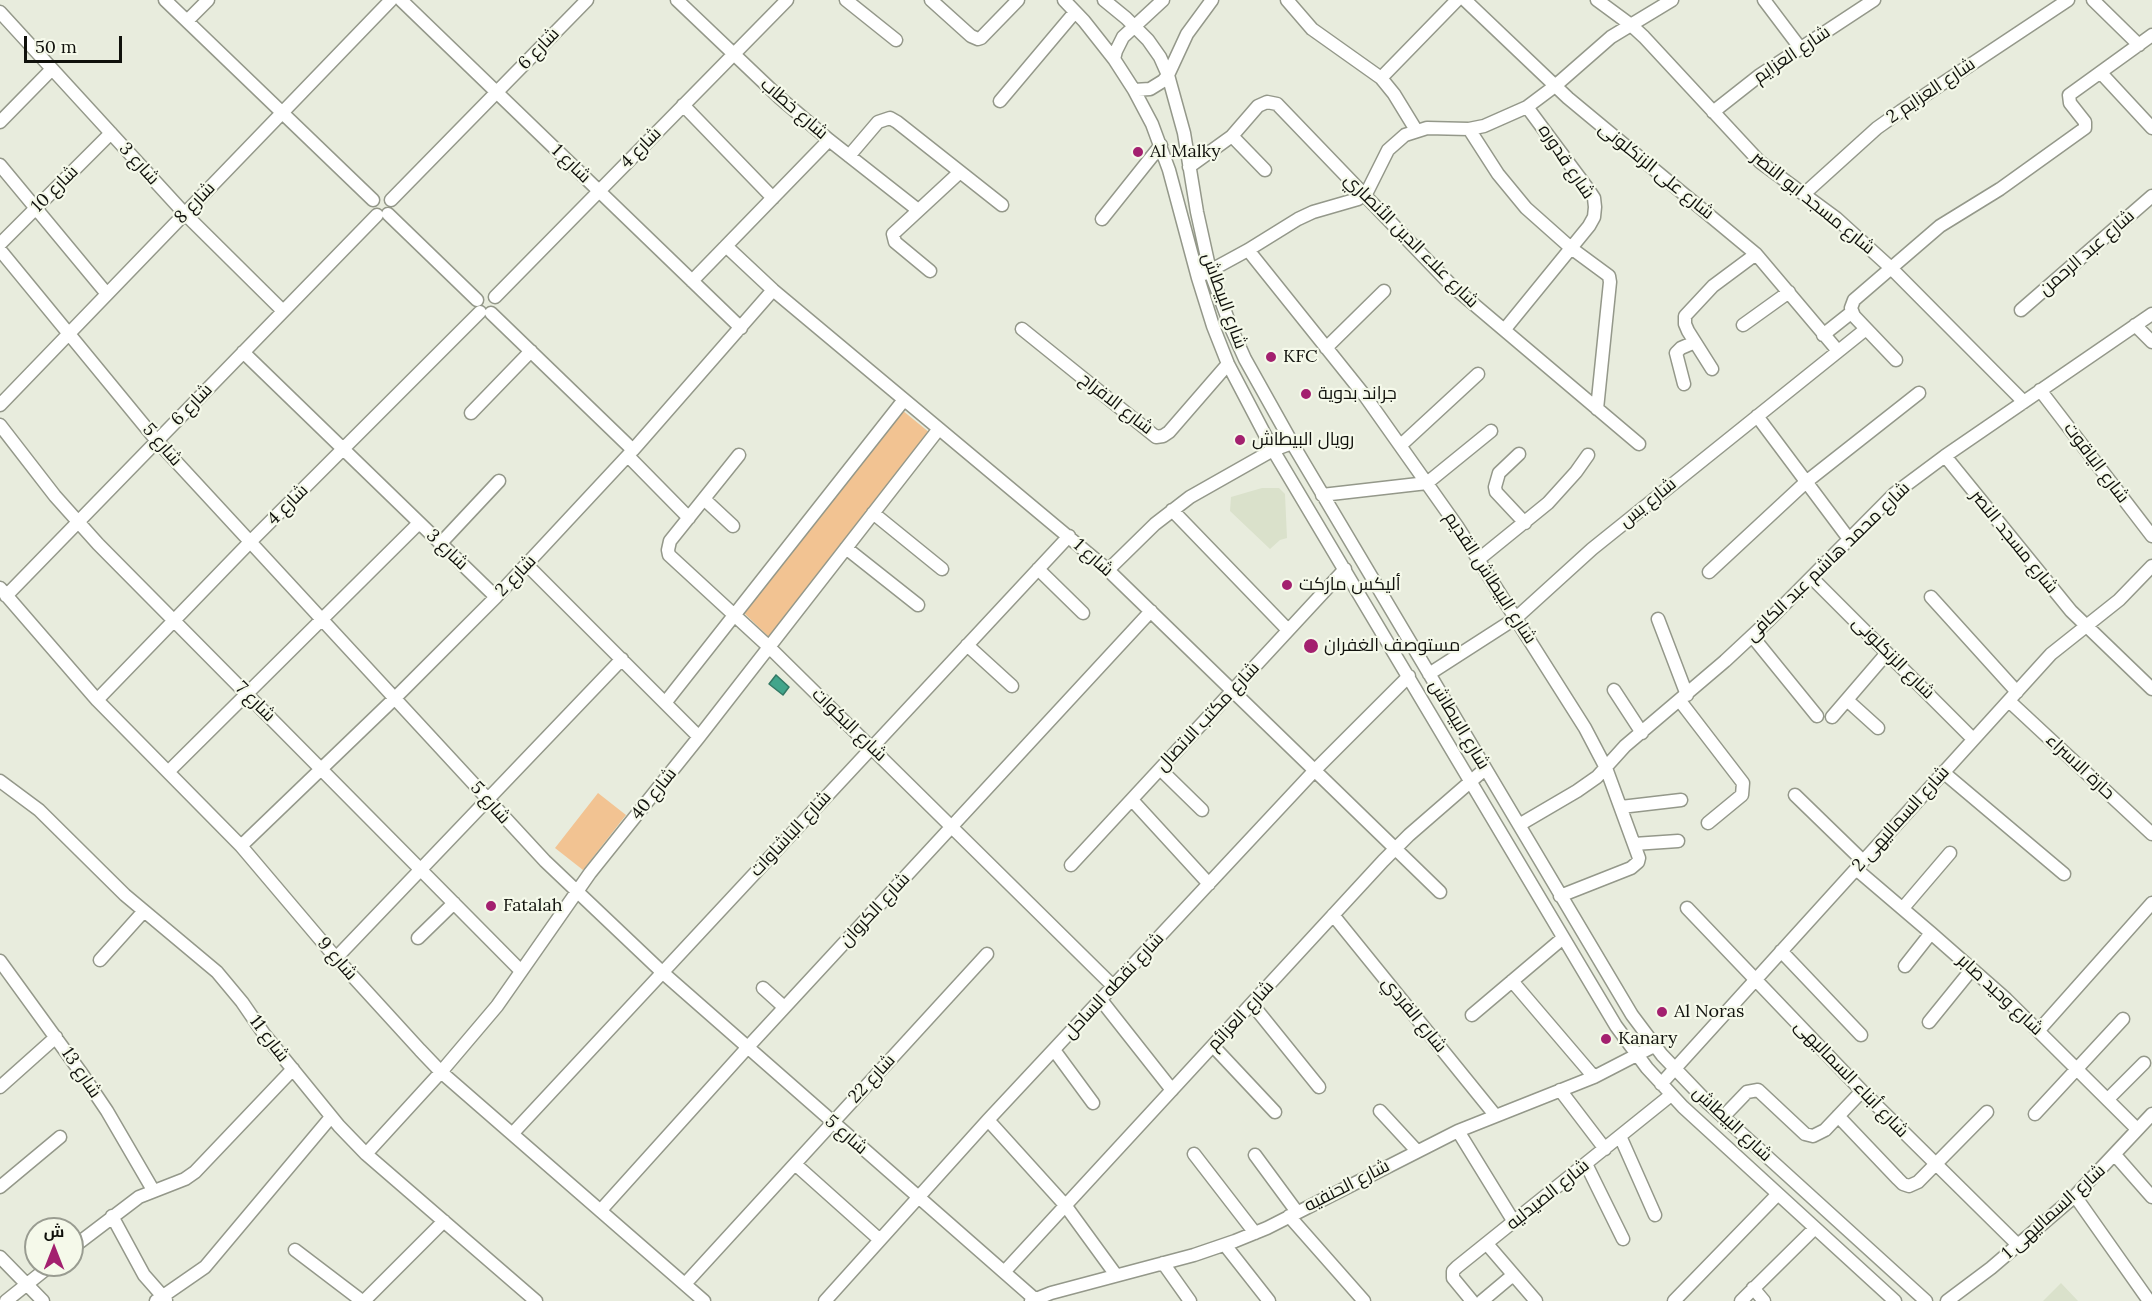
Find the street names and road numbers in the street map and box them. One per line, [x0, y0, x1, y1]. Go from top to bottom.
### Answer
street label: شارع العزايم [1750, 22, 1834, 88]
street label: شارع 6 [514, 24, 564, 74]
street label: شارع العزايم 2 [1883, 53, 1979, 129]
street label: شارع خطاب [756, 74, 832, 144]
street label: شارع على الزنكلونى [1594, 118, 1718, 224]
street label: شارع قدوره [1533, 121, 1599, 203]
street label: شارع 4 [616, 123, 666, 173]
street label: شارع 3 [114, 138, 164, 190]
street label: شارع 1 [547, 140, 595, 188]
street label: شارع مسجد ابو النصر [1747, 147, 1879, 259]
street label: شارع 10 [27, 161, 83, 217]
street label: شارع علاء الدين الأنصاري [1339, 169, 1483, 313]
street label: شارع 8 [170, 178, 220, 228]
street label: شارع عبد الرحمن [2035, 206, 2139, 300]
street label: شارع البيطاش [1197, 250, 1251, 352]
street label: شارع الافراح [1075, 369, 1157, 439]
street label: شارع 6 [167, 380, 217, 430]
street label: شارع الياقوت [2059, 418, 2133, 508]
street label: شارع 5 [138, 419, 186, 471]
street label: شارع يس [1615, 474, 1681, 532]
street label: شارع محمد هاشم عبد الكافى [1741, 478, 1915, 646]
street label: شارع 4 [263, 480, 313, 530]
street label: شارع مسجد النصر [1966, 486, 2062, 598]
street label: شارع البيطاش القديم [1439, 508, 1541, 648]
street label: شارع 3 [422, 525, 472, 575]
street label: شارع 1 [1069, 535, 1117, 581]
street label: شارع 2 [491, 551, 541, 601]
street label: شارع الزنكلونى [1847, 612, 1939, 704]
street label: شارع مكتب الاتصال [1152, 658, 1264, 776]
street label: شارع البيطاش [1424, 676, 1494, 774]
street label: شارع 7 [230, 677, 280, 727]
street label: شارع البكوات [807, 684, 891, 766]
street label: حارة الاسراء [2041, 730, 2119, 804]
street label: شارع السماليهى 2 [1848, 762, 1954, 876]
street label: شارع 40 [627, 764, 681, 824]
street label: شارع 5 [465, 777, 515, 829]
street label: شارع الباشاوات [746, 787, 836, 881]
street label: شارع الكروان [835, 869, 915, 951]
street label: شارع نقطه الساحل [1059, 928, 1169, 1044]
street label: شارع 9 [312, 933, 362, 985]
street label: شارع وحيد صابر [1953, 950, 2047, 1040]
street label: شارع الفردي [1377, 973, 1451, 1057]
street label: شارع العزائم [1203, 977, 1279, 1055]
street label: شارع 11 [245, 1011, 293, 1067]
street label: شارع أبناء السماليهى [1789, 1016, 1913, 1142]
street label: شارع 13 [56, 1044, 106, 1102]
street label: شارع 22 [844, 1050, 900, 1108]
street label: شارع البيطاش [1688, 1082, 1776, 1166]
street label: شارع 5 [820, 1111, 872, 1159]
street label: شارع الحنفيه [1301, 1155, 1393, 1217]
street label: شارع الصيدليه [1502, 1155, 1594, 1235]
street label: شارع السماليهى 1 [1998, 1160, 2110, 1264]

